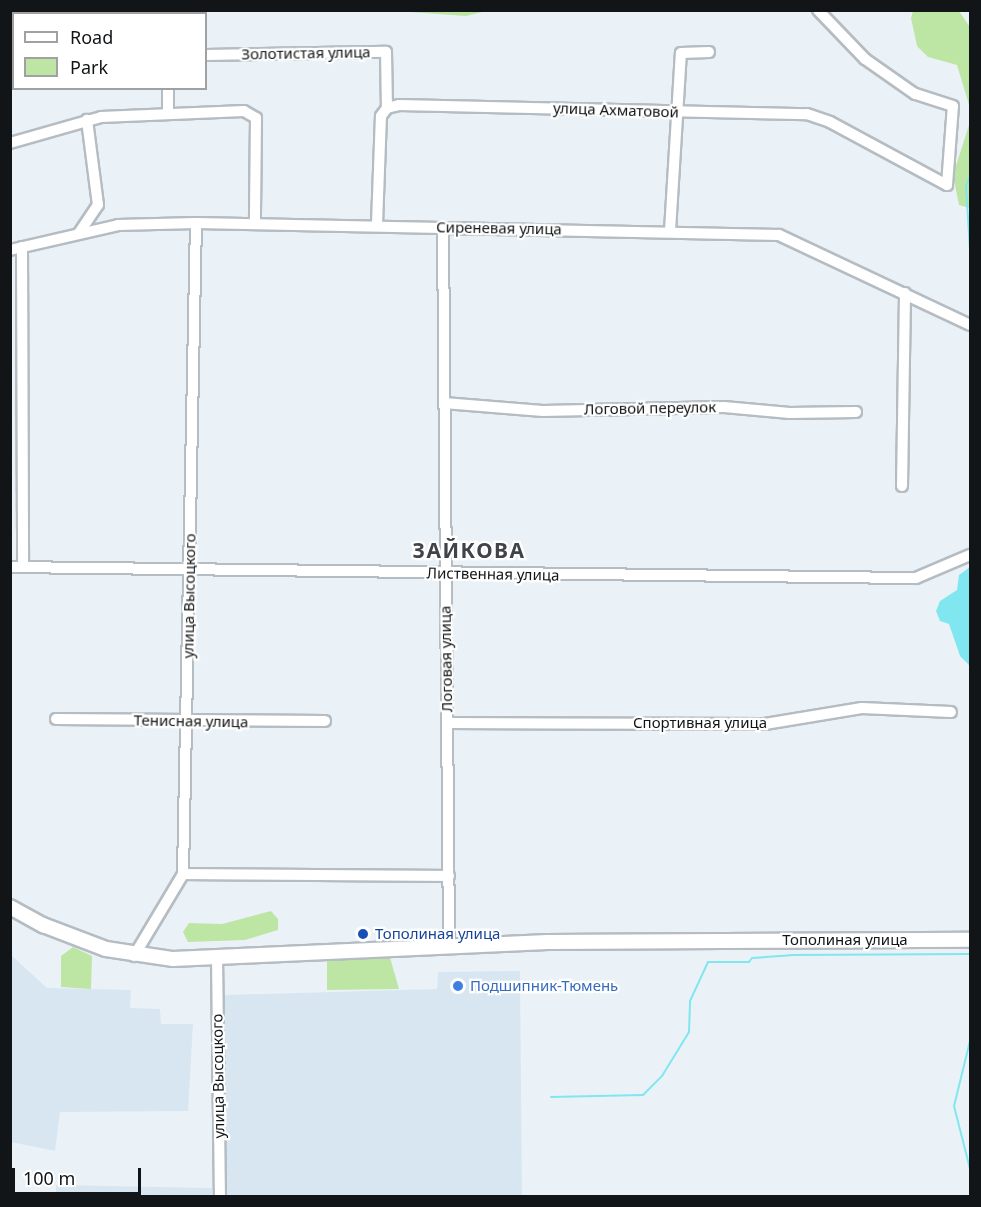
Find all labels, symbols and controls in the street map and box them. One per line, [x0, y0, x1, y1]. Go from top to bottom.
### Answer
legend [12, 12, 207, 90]
text: Road [70, 25, 113, 49]
street label: Золотистая улица [241, 43, 371, 63]
text: Park [70, 55, 108, 79]
street label: улица Ахматовой [553, 99, 679, 121]
street label: Сиреневая улица [436, 218, 562, 238]
street label: Логовой переулок [584, 398, 716, 418]
street label: улица Высоцкого [179, 533, 199, 659]
district label: ЗАЙКОВА [413, 537, 525, 563]
street label: Лиственная улица [426, 564, 560, 584]
street label: Логовая улица [436, 606, 456, 712]
street label: Тенисная улица [134, 711, 248, 731]
street label: Спортивная улица [633, 714, 767, 732]
place label: Тополиная улица [375, 925, 500, 943]
marker: Тополиная улица [356, 927, 370, 941]
street label: Тополиная улица [782, 931, 908, 949]
place label: Подшипник-Тюмень [470, 977, 618, 995]
marker: Подшипник-Тюмень [451, 979, 465, 993]
street label: улица Высоцкого [208, 1013, 228, 1139]
scale bar [15, 1156, 144, 1194]
text: 100 m [23, 1166, 75, 1190]

